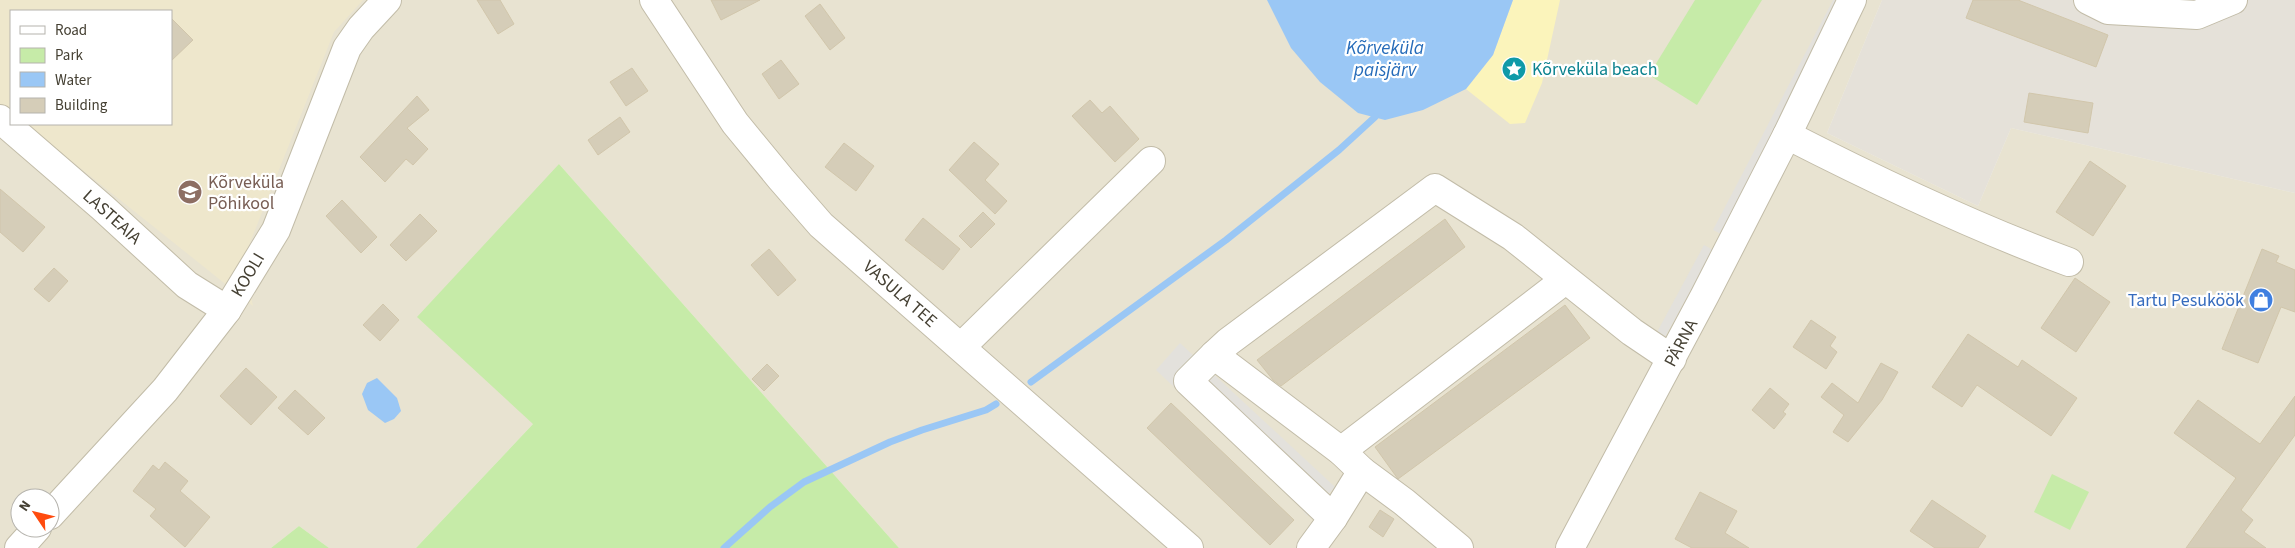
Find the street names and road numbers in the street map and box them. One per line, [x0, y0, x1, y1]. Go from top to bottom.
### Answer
street label: LASTEAIA [77, 184, 147, 250]
street label: KOOLI [225, 248, 271, 302]
street label: VASULA TEE [858, 255, 942, 333]
street label: PÄRNA [1658, 315, 1704, 371]

